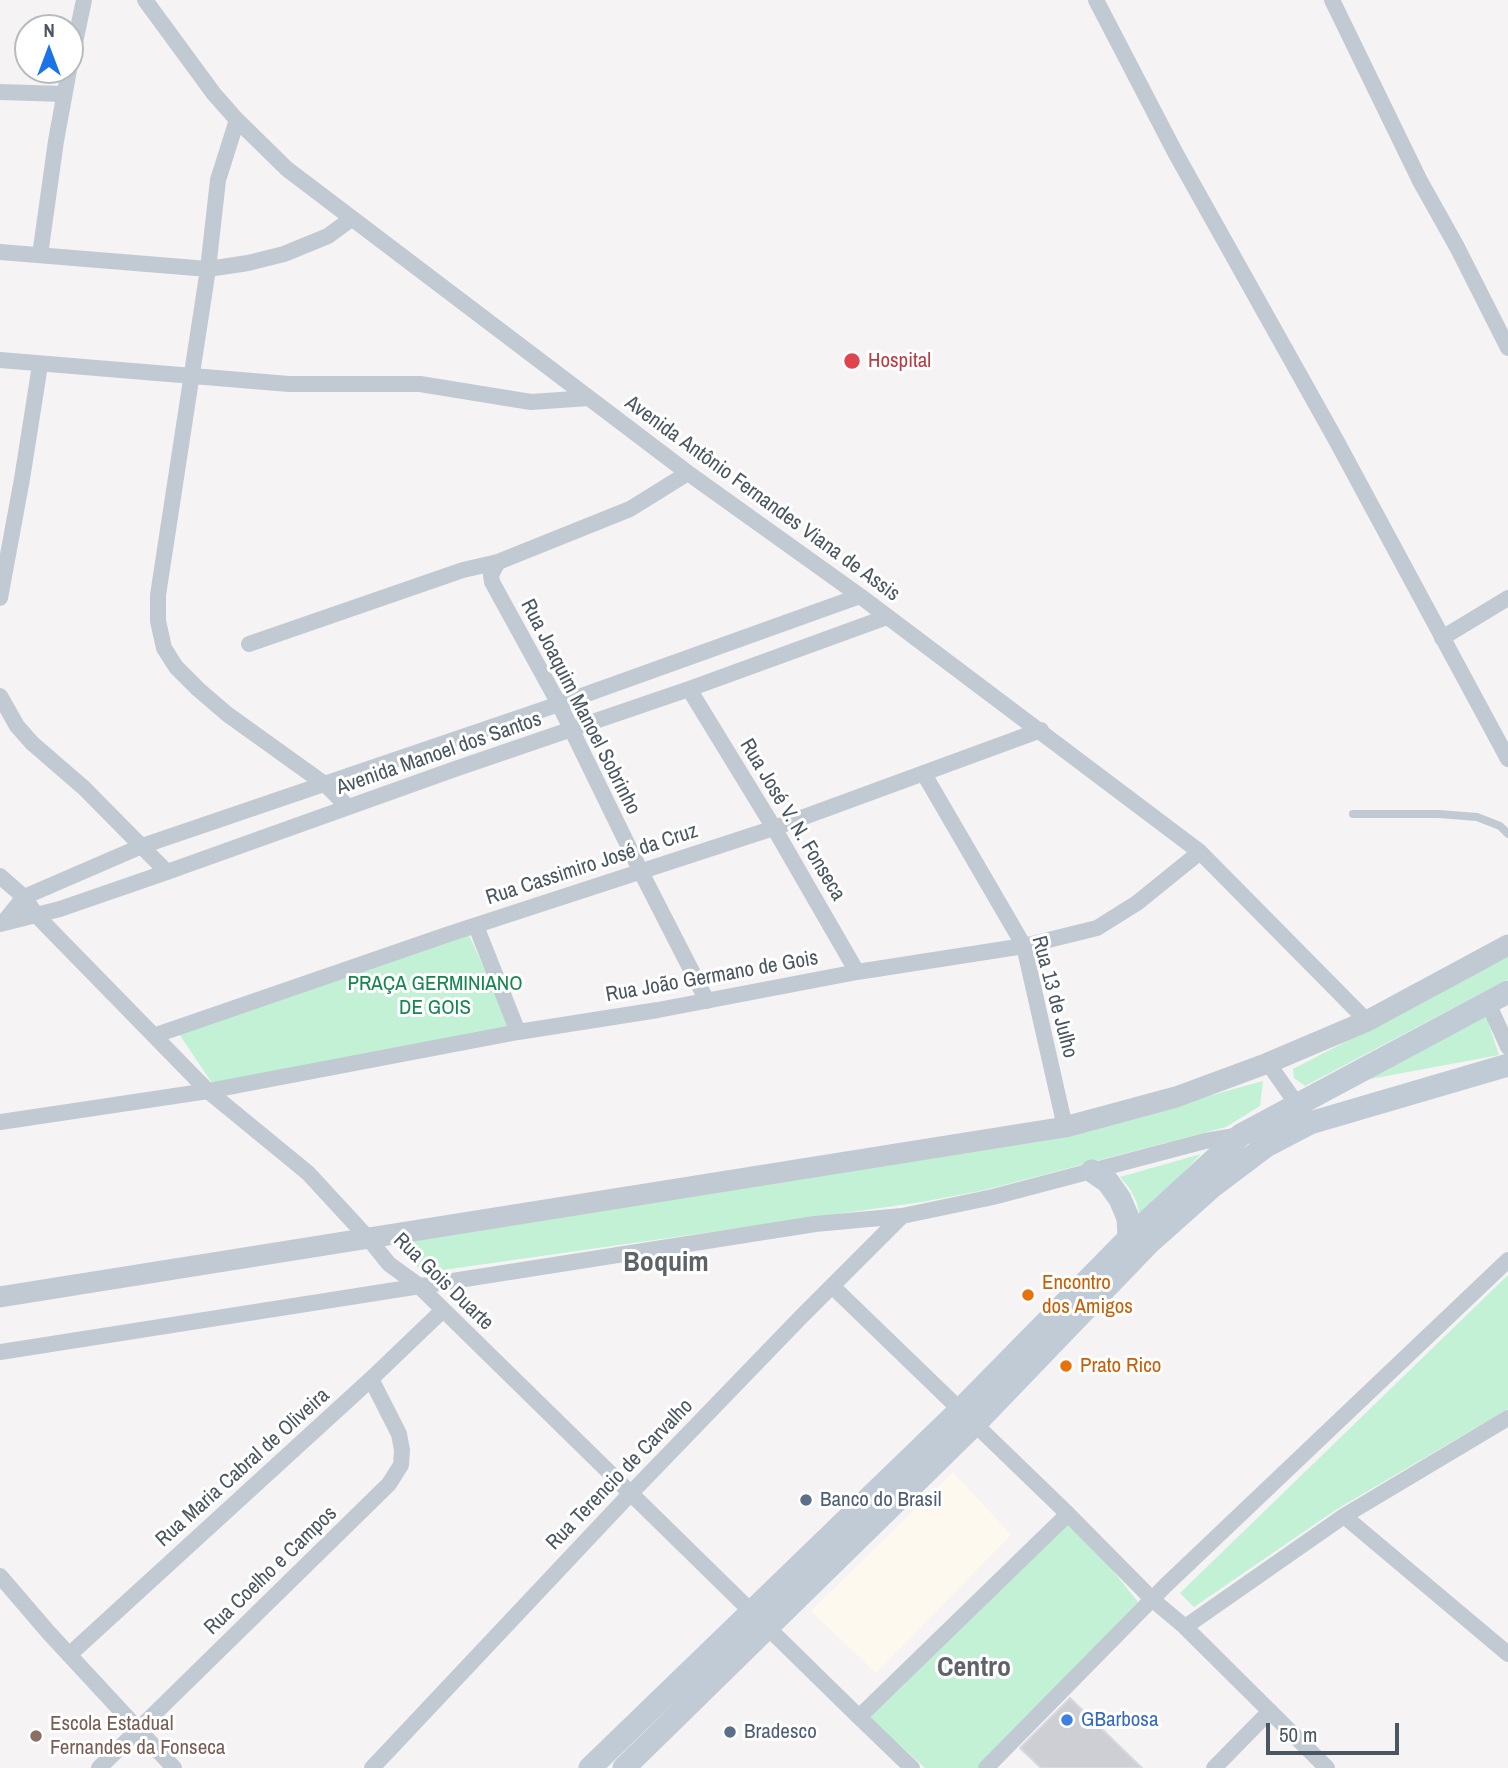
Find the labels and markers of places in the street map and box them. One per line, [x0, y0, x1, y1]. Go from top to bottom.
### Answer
place label: Hospital [868, 348, 931, 374]
marker: Hospital [842, 351, 862, 371]
place label: Encontro dos Amigos [1042, 1270, 1133, 1320]
marker: Encontro dos Amigos [1020, 1287, 1036, 1303]
place label: Prato Rico [1080, 1353, 1161, 1379]
marker: Prato Rico [1058, 1358, 1074, 1374]
place label: Banco do Brasil [820, 1487, 942, 1513]
marker: Banco do Brasil [798, 1492, 814, 1508]
place label: GBarbosa [1081, 1707, 1159, 1733]
place label: Escola Estadual Fernandes da Fonseca [50, 1711, 225, 1761]
marker: GBarbosa [1059, 1712, 1075, 1728]
place label: Bradesco [744, 1719, 817, 1745]
marker: Bradesco [722, 1724, 738, 1740]
marker: Escola Estadual Fernandes da Fonseca [28, 1728, 44, 1744]

